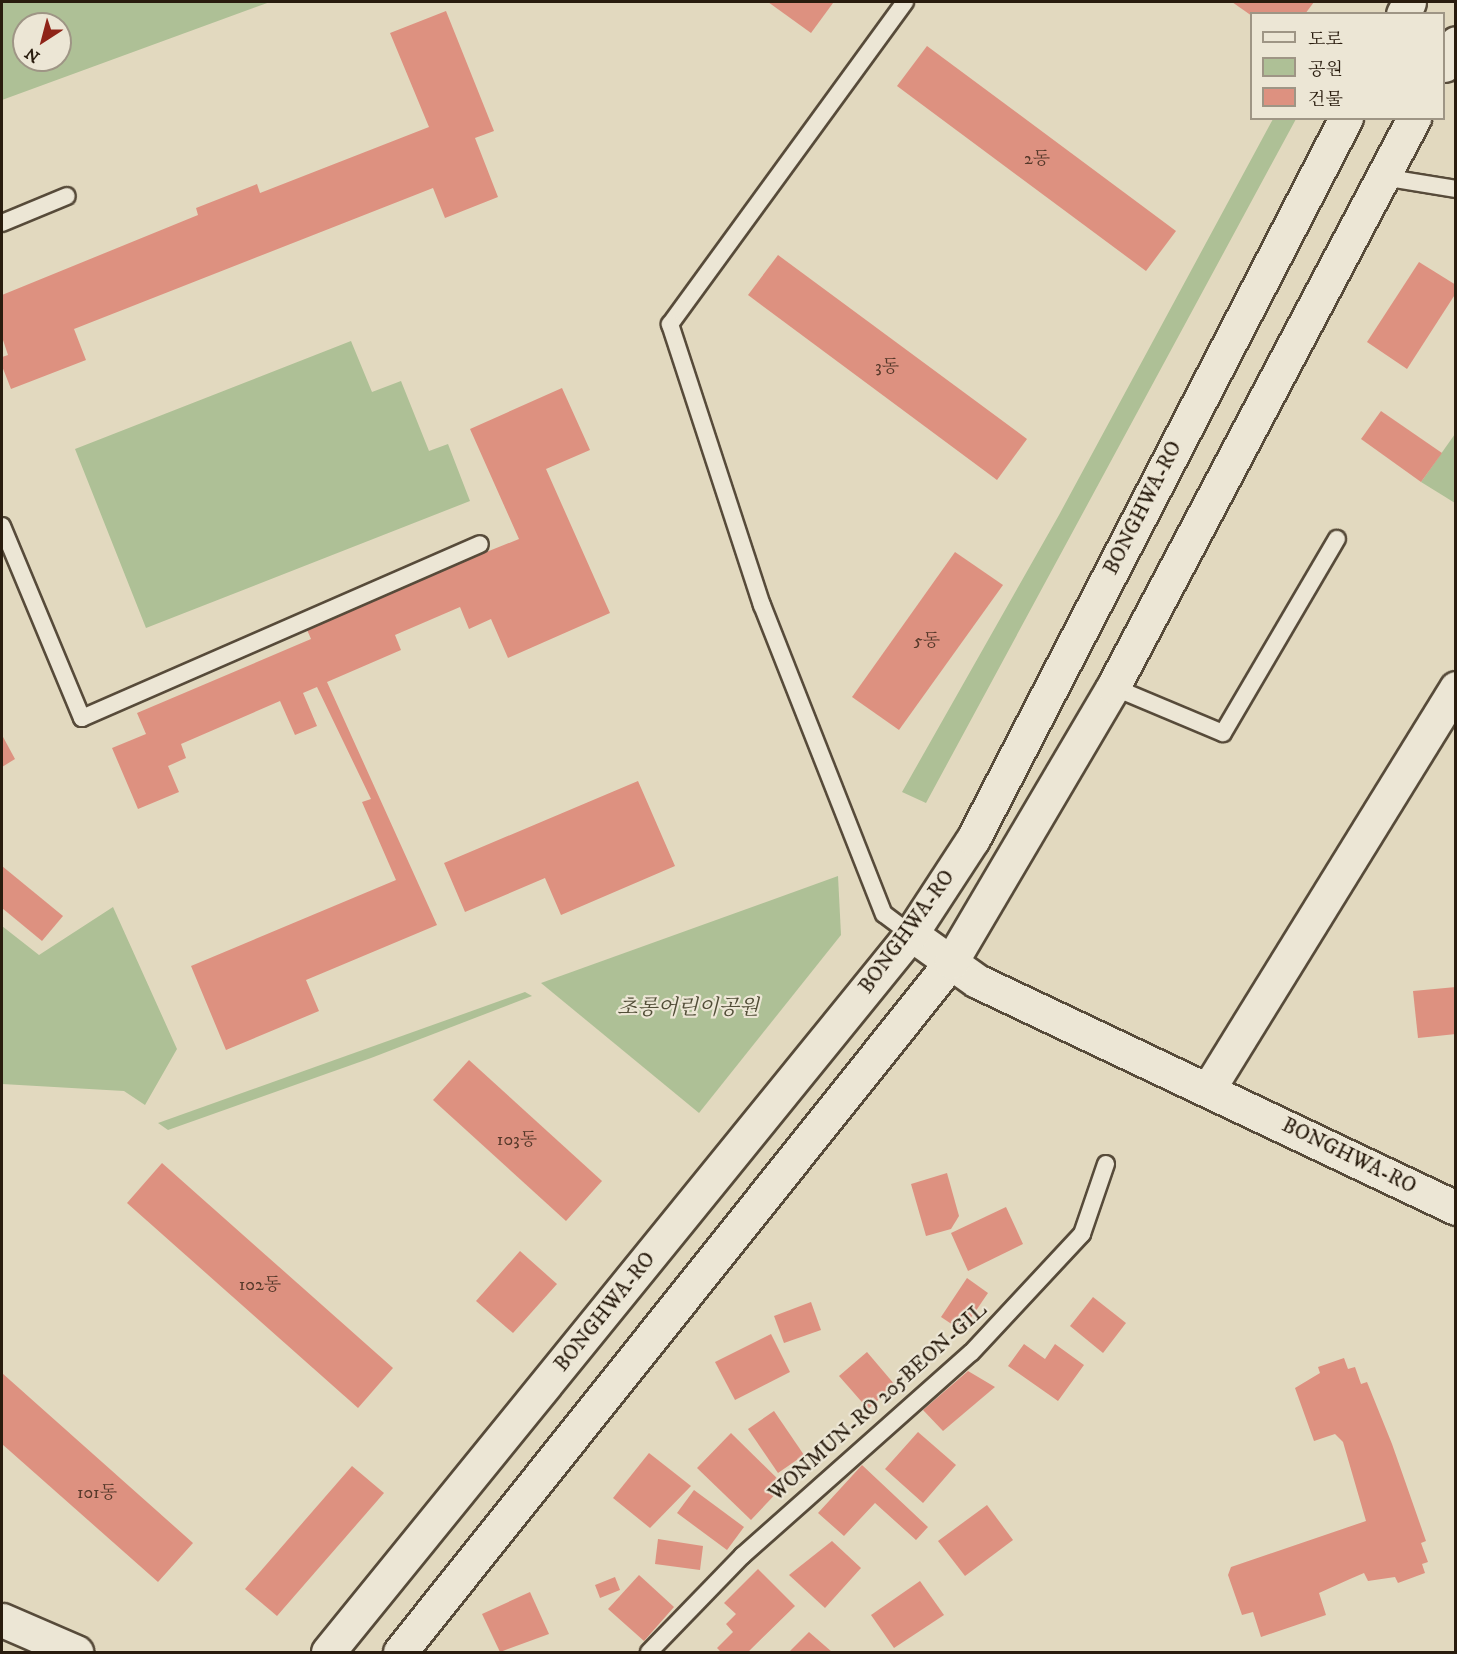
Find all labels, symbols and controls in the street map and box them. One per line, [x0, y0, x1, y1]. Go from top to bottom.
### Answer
north arrow [12, 12, 72, 72]
legend [1250, 12, 1445, 120]
text: 도로 [1308, 29, 1343, 51]
text: N [21, 43, 44, 67]
text: 공원 [1308, 59, 1343, 81]
text: 건물 [1308, 89, 1343, 111]
house number: 2동 [1024, 148, 1050, 170]
house number: 3동 [875, 356, 899, 378]
street label: BONGHWA-RO [1099, 437, 1187, 579]
house number: 5동 [914, 630, 940, 652]
street label: BONGHWA-RO [854, 865, 960, 999]
park label: 초롱어린이공원 [617, 995, 759, 1021]
street label: BONGHWA-RO [1278, 1113, 1420, 1199]
house number: 103동 [497, 1129, 537, 1151]
street label: BONGHWA-RO [549, 1247, 661, 1377]
house number: 102동 [239, 1274, 281, 1296]
street label: WONMUN-RO 205BEON-GIL [764, 1298, 992, 1506]
house number: 101동 [77, 1482, 117, 1504]

